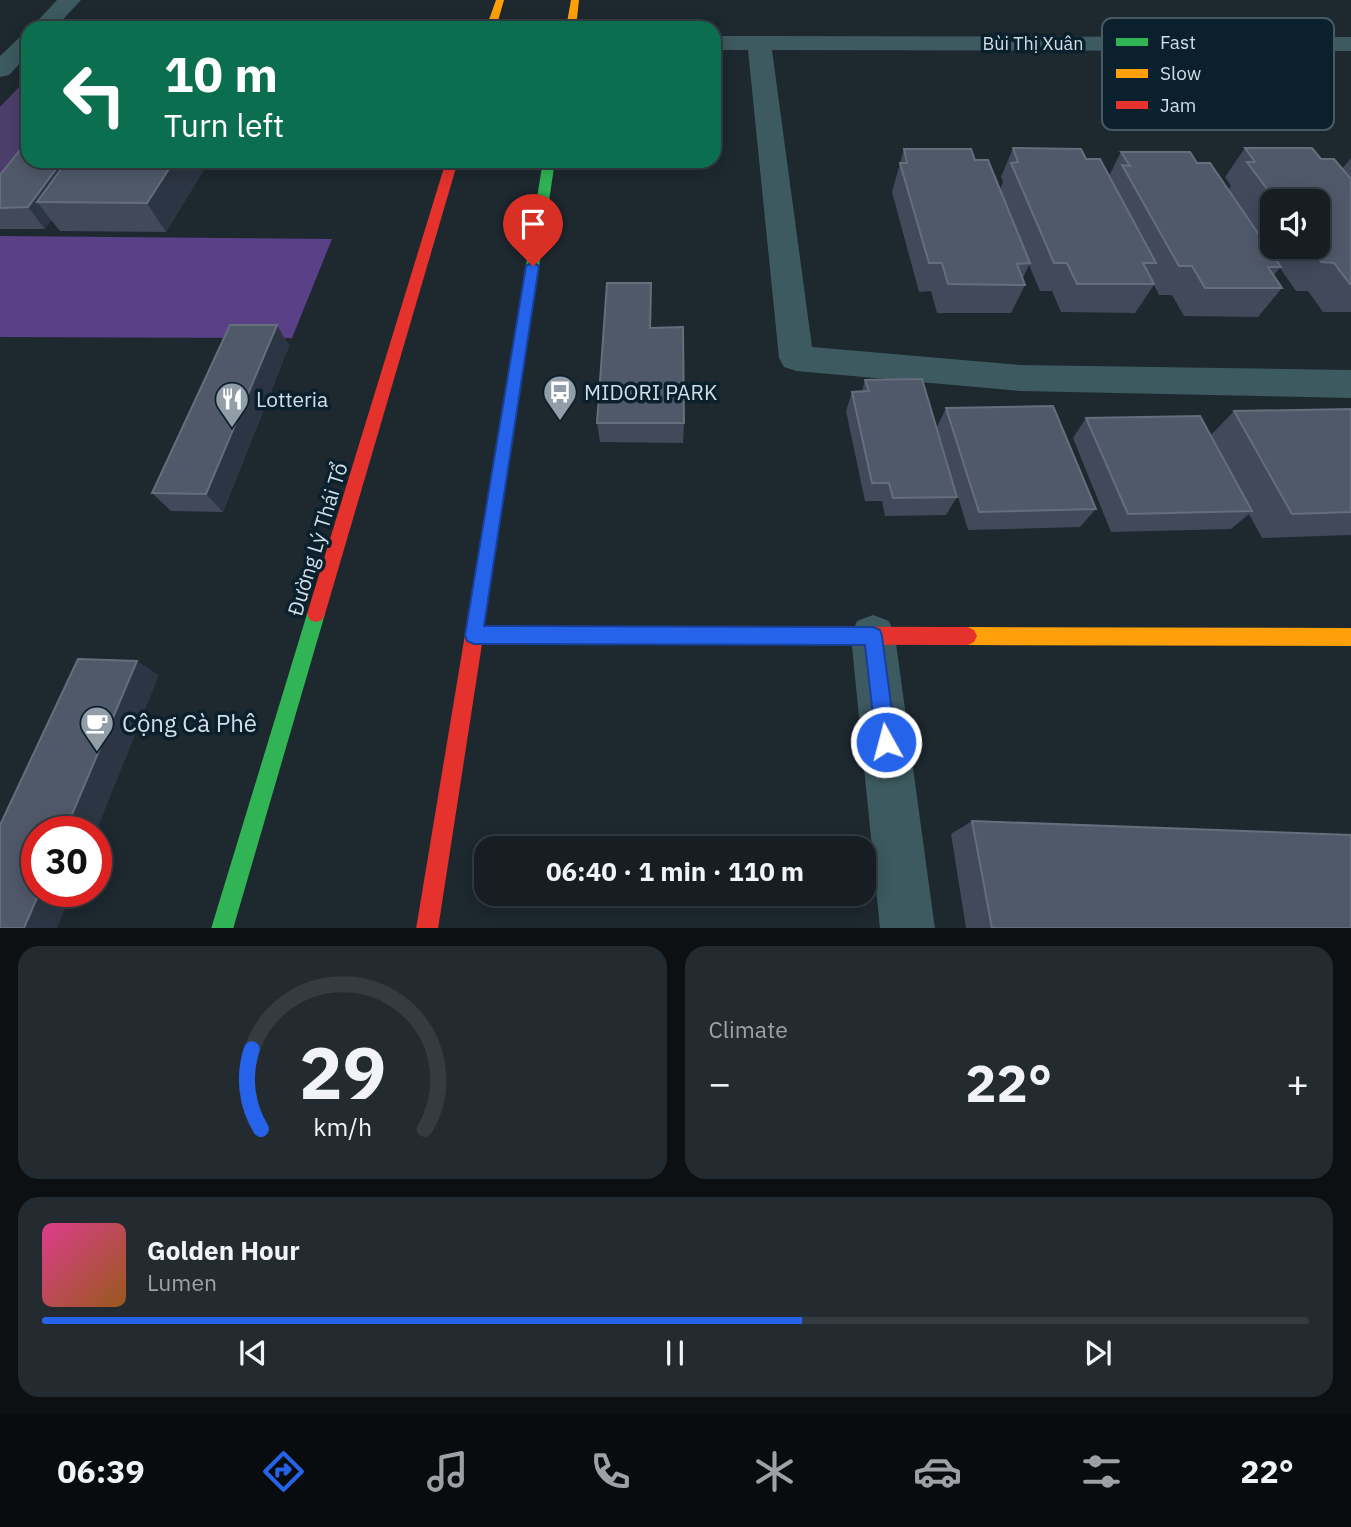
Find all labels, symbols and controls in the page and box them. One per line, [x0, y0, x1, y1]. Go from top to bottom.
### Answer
legend [1102, 18, 1334, 130]
text: Fast [1160, 30, 1196, 54]
street label: Bùi Thị Xuân [983, 32, 1083, 55]
text: 10 m [164, 42, 278, 105]
icon: left [49, 49, 140, 140]
text: Slow [1160, 61, 1201, 85]
text: Jam [1160, 93, 1196, 117]
text: Turn left [164, 104, 284, 146]
map controls [1260, 189, 1330, 259]
button: sound [1260, 189, 1330, 259]
pin [503, 194, 563, 266]
icon: arrive [514, 205, 552, 243]
bus stop icon: MIDORI PARK [541, 373, 579, 422]
place label: MIDORI PARK [584, 378, 717, 406]
restaurant icon: Lotteria [213, 380, 251, 429]
place label: Lotteria [256, 385, 328, 413]
street label: Đường Lý Thái Tổ [280, 459, 354, 619]
cafe icon: Cộng Cà Phê [78, 704, 116, 753]
position arrow [849, 705, 923, 779]
place label: Cộng Cà Phê [122, 707, 257, 739]
speed limit sign: 30 [21, 816, 112, 907]
text: 06:40 · 1 min · 110 m [546, 854, 804, 888]
text: Climate [709, 1014, 788, 1044]
text: 29 [299, 1024, 386, 1119]
text: 22° [965, 1049, 1052, 1116]
text: − [709, 1058, 731, 1107]
text: + [1286, 1058, 1309, 1107]
text: km/h [313, 1109, 372, 1142]
text: Golden Hour [147, 1233, 300, 1267]
text: Lumen [147, 1267, 217, 1297]
icon: previous [234, 1334, 272, 1372]
icon: pause [656, 1334, 694, 1372]
icon: next [1079, 1334, 1117, 1372]
icon: directions [259, 1447, 308, 1496]
icon: music [423, 1447, 472, 1496]
icon: phone [586, 1447, 635, 1496]
icon: climate [750, 1447, 799, 1496]
icon: car [913, 1447, 962, 1496]
icon: filters [1077, 1447, 1126, 1496]
text: 06:39 [57, 1450, 145, 1492]
text: 22° [1240, 1450, 1294, 1492]

